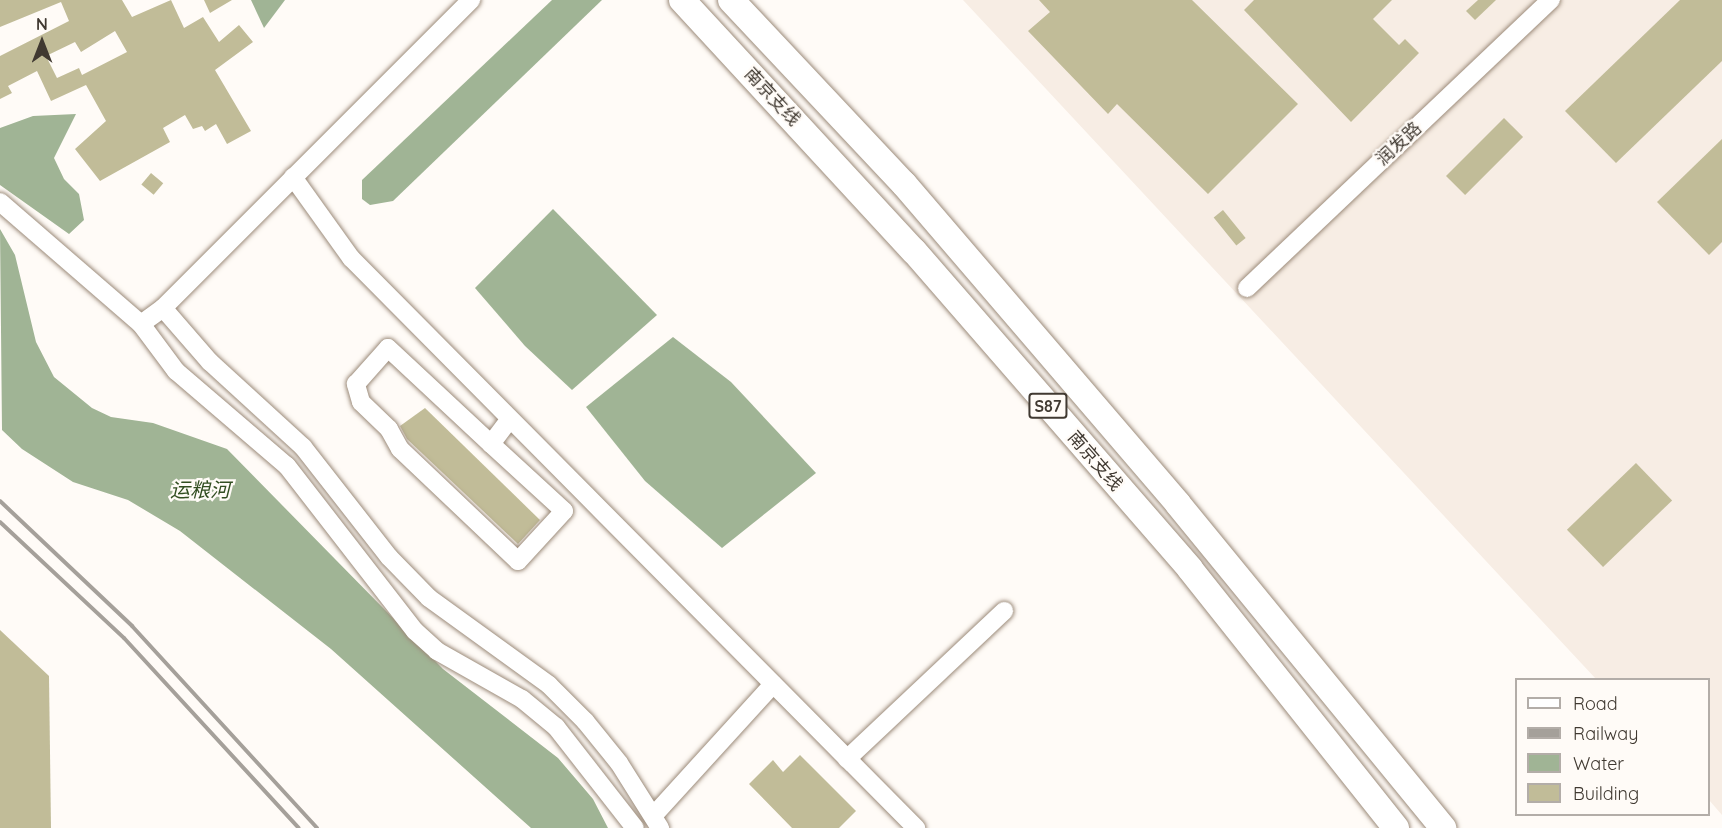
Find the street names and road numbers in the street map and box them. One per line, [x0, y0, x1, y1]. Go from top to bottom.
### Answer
street label: 南京支线 [740, 63, 804, 131]
street label: 润发路 [1372, 118, 1426, 170]
road number: S87 [1027, 393, 1069, 419]
street label: 南京支线 [1063, 427, 1127, 495]

